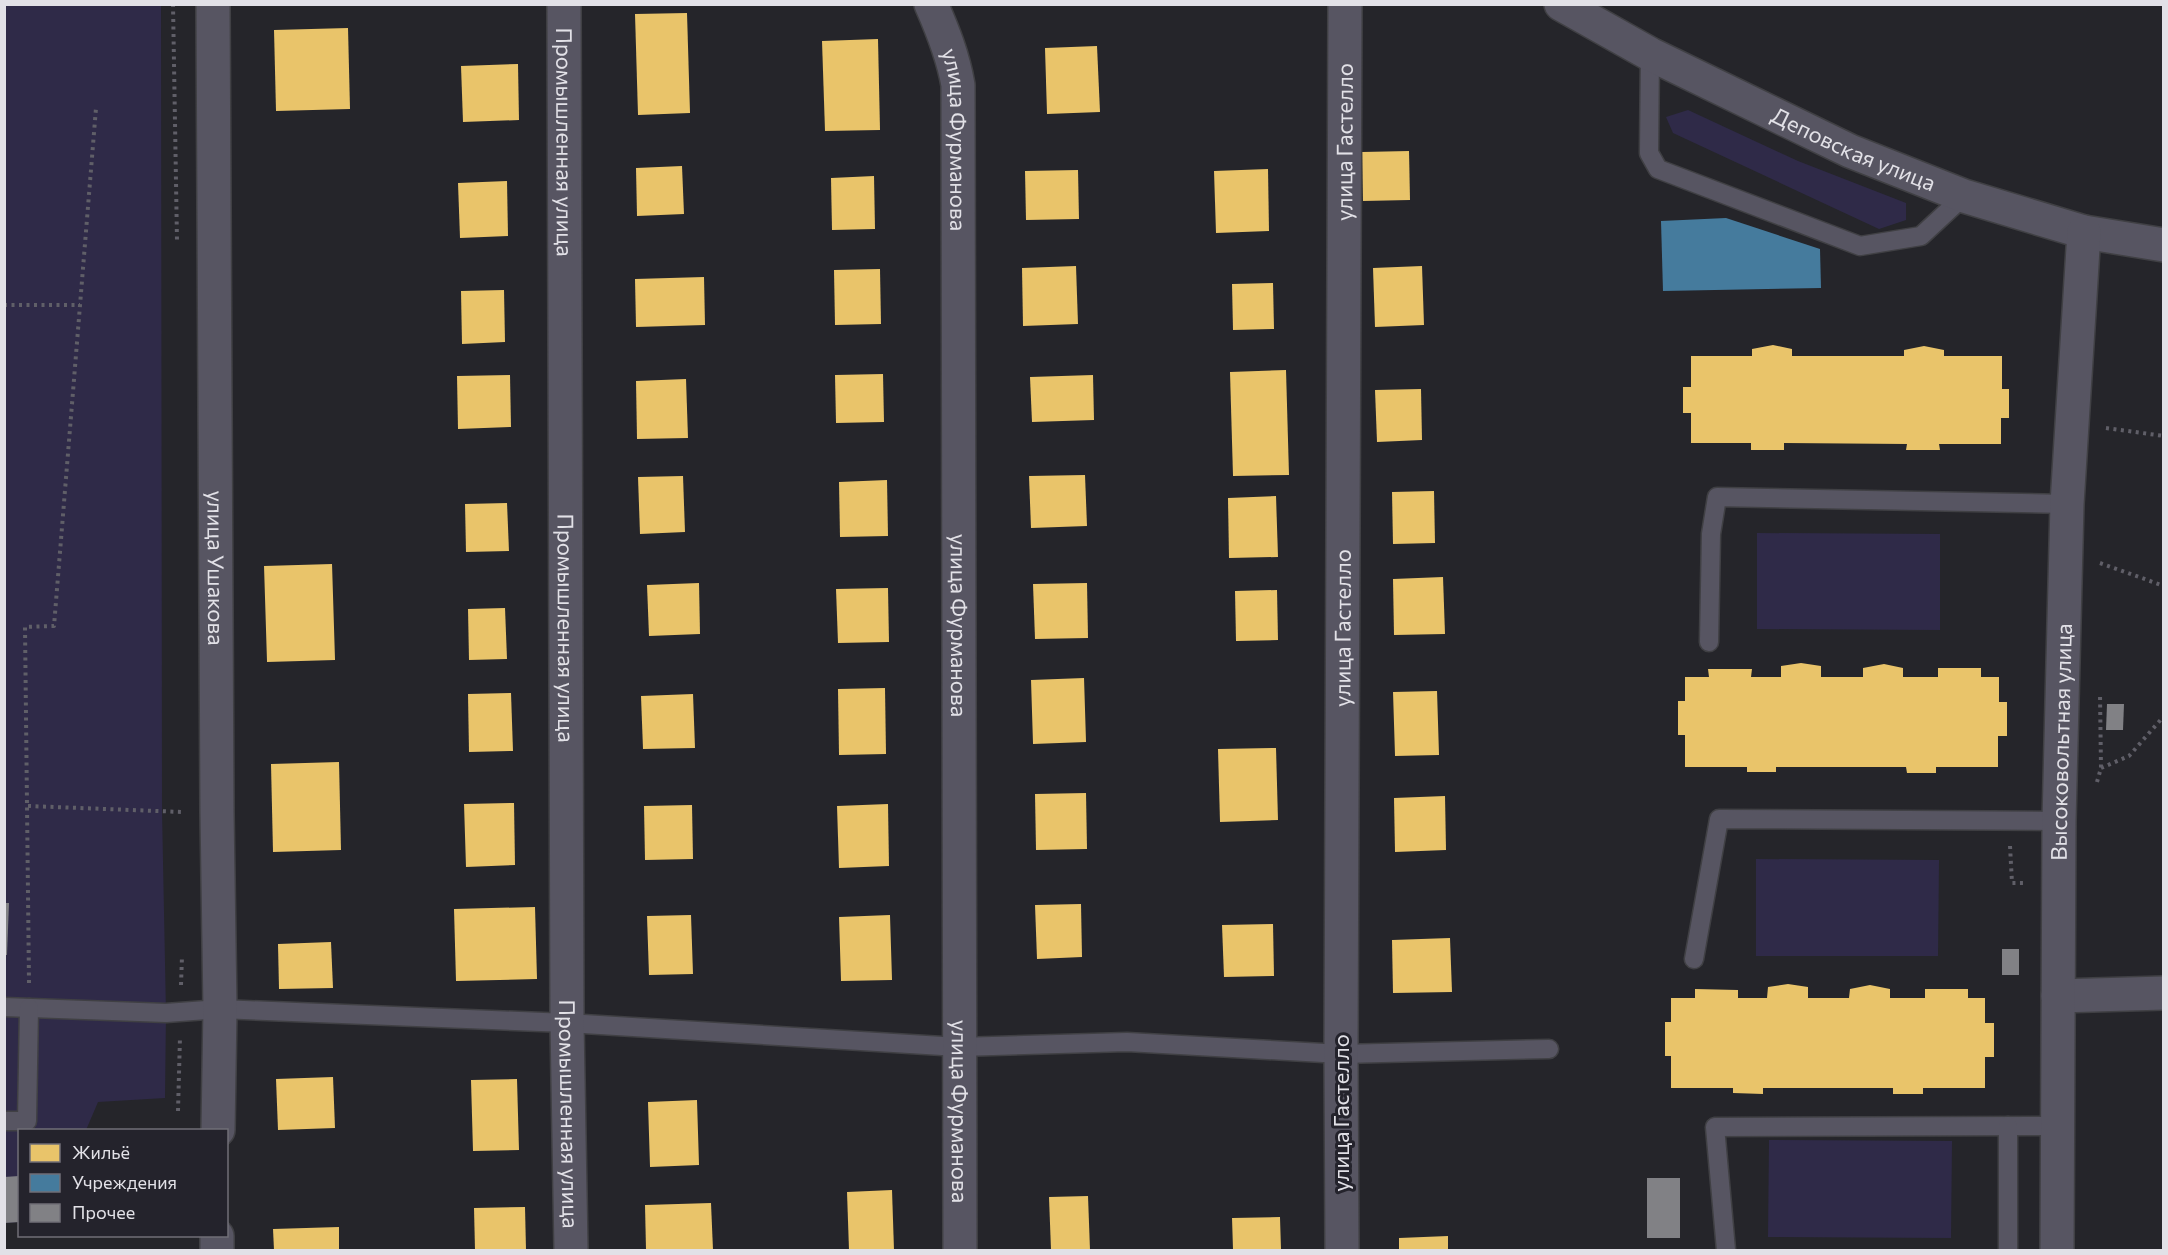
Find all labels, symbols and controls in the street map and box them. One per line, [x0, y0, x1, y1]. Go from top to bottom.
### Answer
street label: Промышленная улица [551, 27, 579, 257]
street label: улица Фурманова [936, 45, 972, 231]
street label: улица Гастелло [1330, 63, 1358, 221]
street label: Деповская улица [1767, 101, 1940, 196]
street label: улица Ушакова [202, 490, 230, 646]
street label: Промышленная улица [552, 513, 580, 743]
street label: улица Фурманова [946, 534, 973, 717]
street label: улица Гастелло [1328, 549, 1356, 707]
street label: Высоковольтная улица [2045, 623, 2077, 861]
street label: Промышленная улица [554, 999, 585, 1229]
street label: улица Фурманова [947, 1020, 974, 1203]
street label: улица Гастелло [1327, 1034, 1354, 1192]
legend [18, 1129, 228, 1237]
text: Жильё [72, 1141, 130, 1163]
text: Учреждения [72, 1171, 177, 1193]
text: Прочее [72, 1201, 135, 1223]

